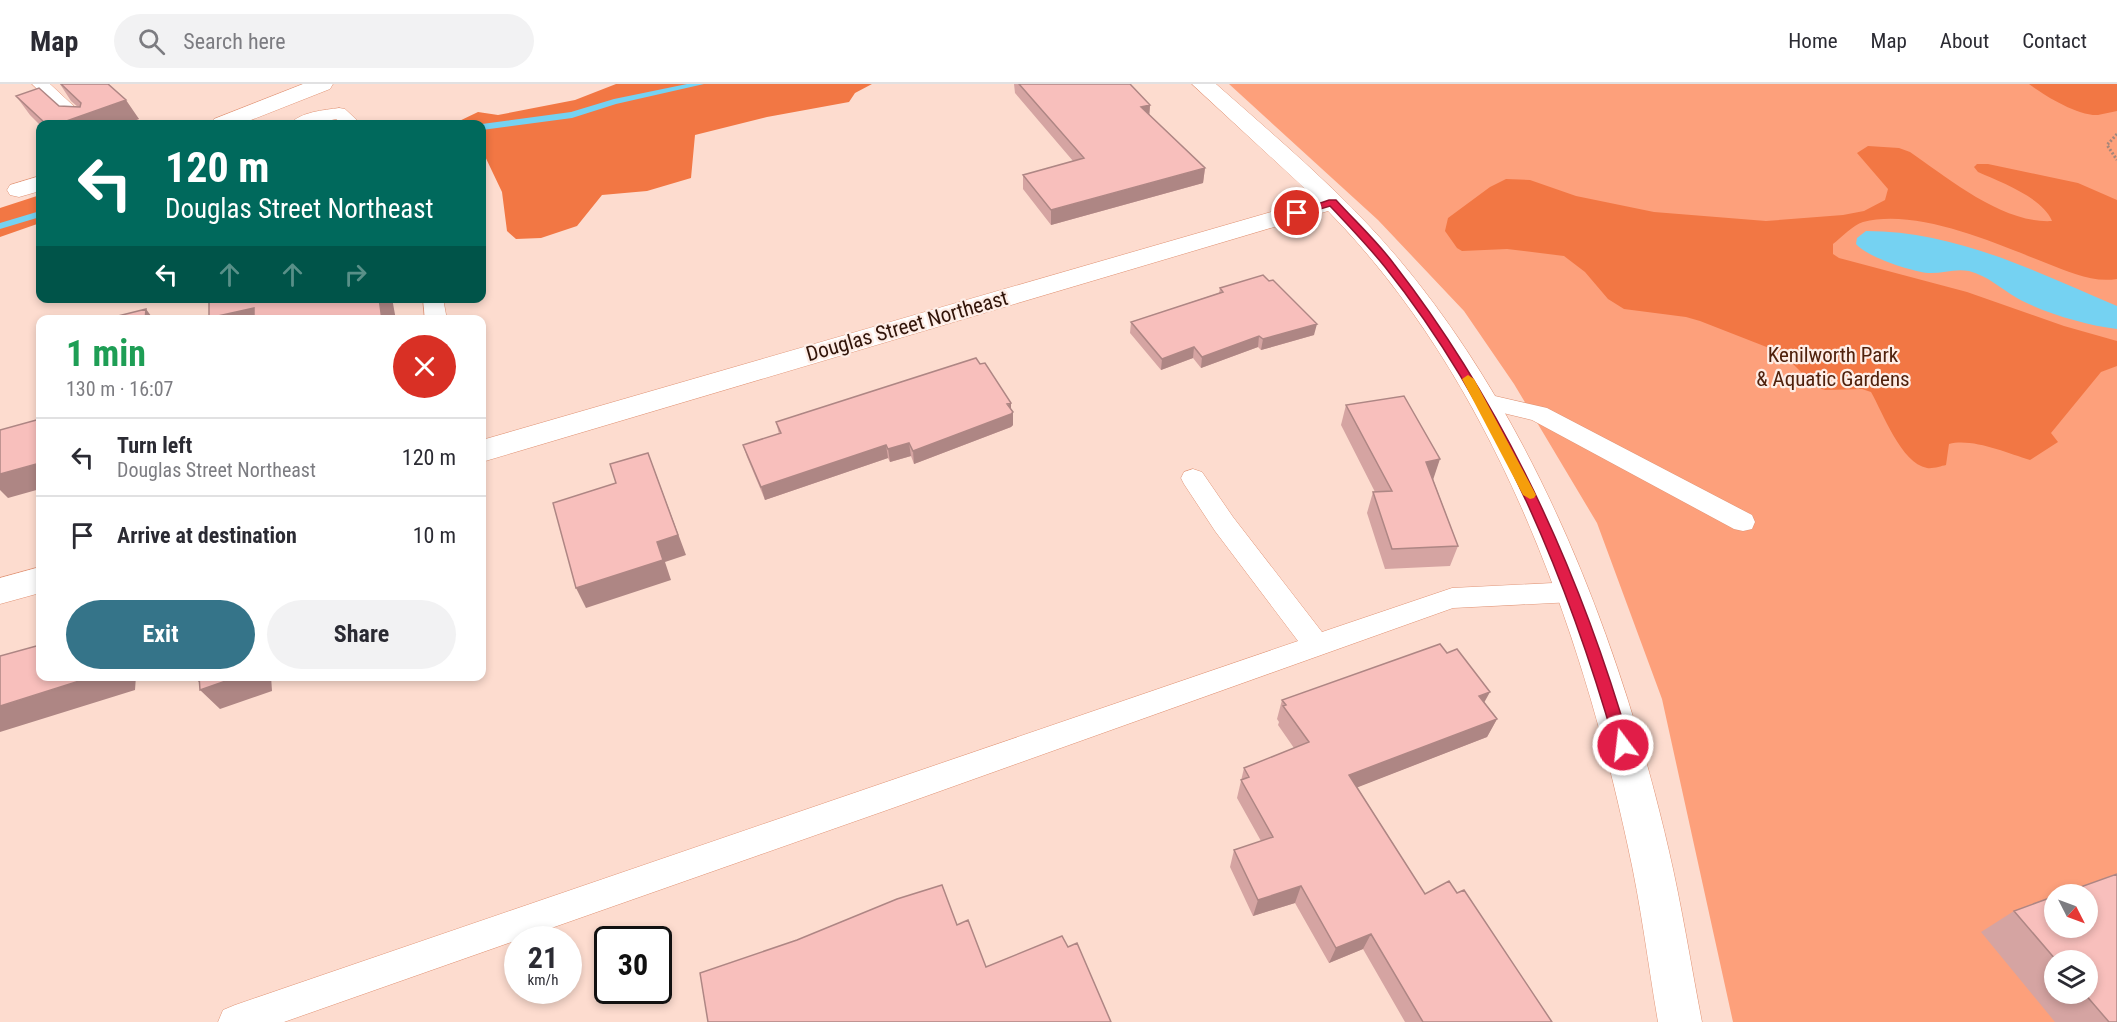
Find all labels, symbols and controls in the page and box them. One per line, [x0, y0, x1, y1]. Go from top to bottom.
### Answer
search box [114, 14, 534, 68]
text: Map [30, 25, 78, 58]
icon: search [135, 25, 168, 58]
text: Search here [183, 29, 286, 54]
text: Home [1788, 29, 1838, 53]
text: Map [1871, 29, 1907, 53]
text: About [1940, 29, 1989, 53]
text: Contact [2022, 29, 2087, 53]
text: 120 m [165, 143, 270, 192]
icon: left [66, 144, 144, 222]
pin [1271, 187, 1322, 238]
text: Douglas Street Northeast [165, 193, 434, 225]
icon: arrive [1280, 196, 1313, 229]
icon: left [150, 258, 183, 291]
icon: ahead [213, 258, 246, 291]
icon: ahead [276, 258, 309, 291]
icon: right [339, 258, 372, 291]
street label: Douglas Street Northeast [803, 286, 1011, 366]
text: 1 min [66, 333, 146, 375]
button: close [393, 335, 456, 398]
park label: Kenilworth Park & Aquatic Gardens [1756, 343, 1910, 391]
text: 130 m · 16:07 [66, 377, 173, 401]
text: Turn left [117, 433, 192, 458]
icon: left [66, 441, 99, 474]
text: 120 m [402, 445, 456, 470]
text: Douglas Street Northeast [117, 458, 316, 482]
icon: arrive [66, 519, 99, 552]
text: Arrive at destination [117, 523, 297, 548]
text: 10 m [413, 523, 456, 548]
button: Exit [66, 600, 255, 669]
button: Share [267, 600, 456, 669]
position arrow [1591, 713, 1655, 777]
north arrow [2044, 884, 2098, 938]
map controls [2044, 884, 2098, 1004]
speed limit sign: 30 [594, 926, 672, 1004]
text: 21 [528, 940, 558, 975]
button: layers [2044, 950, 2098, 1004]
text: km/h [528, 971, 558, 989]

